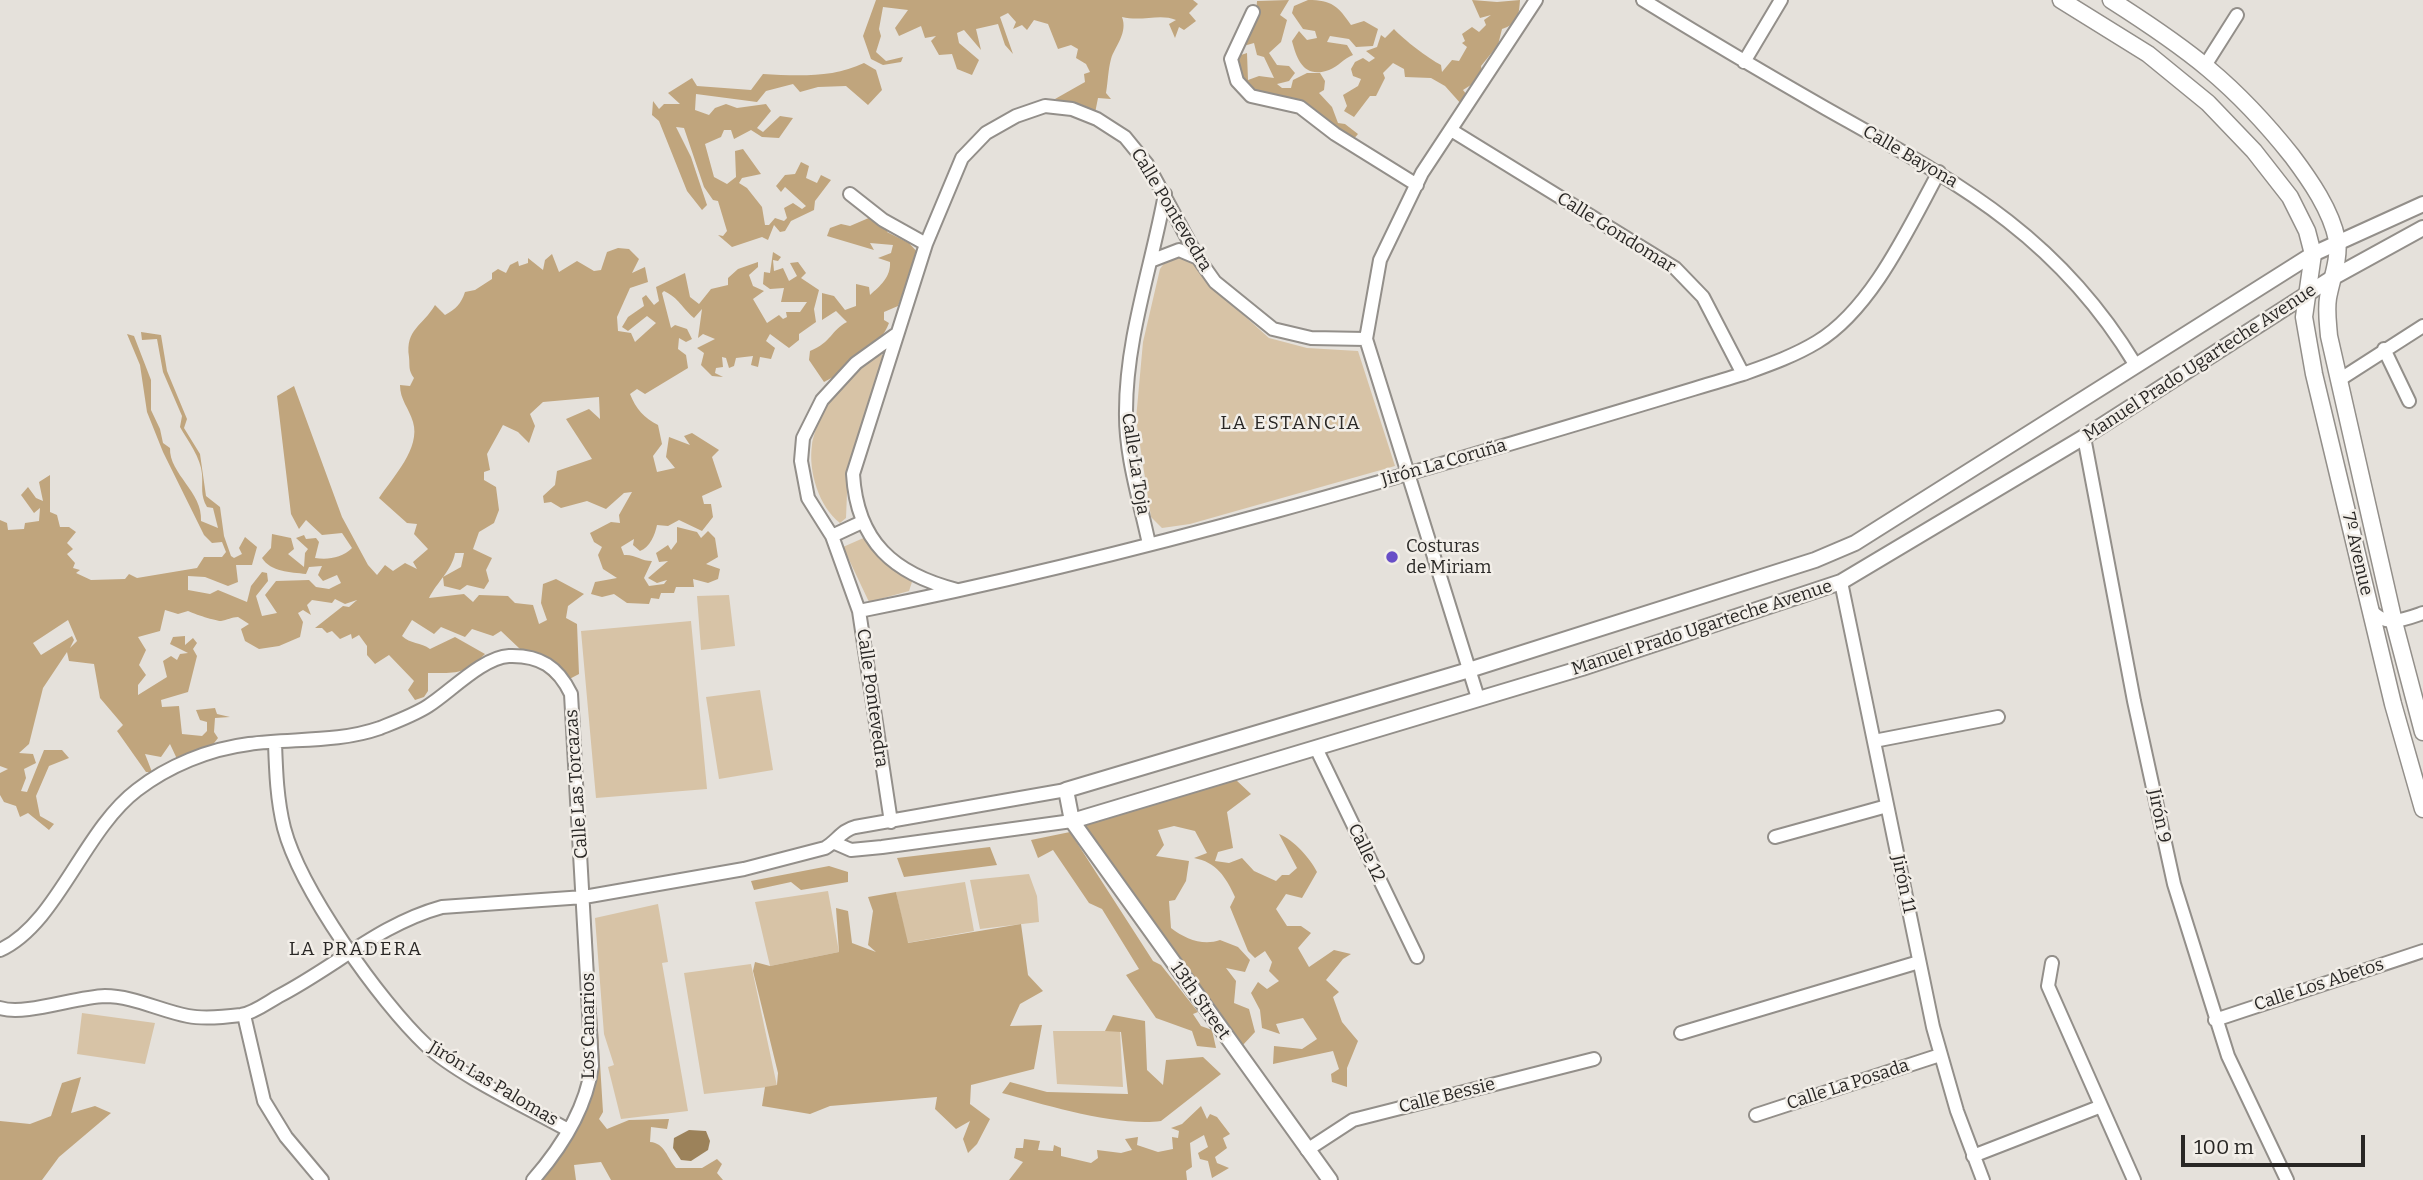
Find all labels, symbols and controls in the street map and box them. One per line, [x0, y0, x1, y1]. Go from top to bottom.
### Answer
street label: Calle Bayona [1859, 121, 1961, 193]
street label: Calle Pontevedra [1126, 145, 1216, 275]
street label: Calle Gondomar [1553, 188, 1679, 278]
street label: Manuel Prado Ugarteche Avenue [2080, 280, 2320, 446]
street label: Calle La Toja [1116, 412, 1154, 516]
district label: LA ESTANCIA [1222, 413, 1360, 435]
street label: Jirón La Coruña [1379, 435, 1509, 491]
street label: 7º Avenue [2337, 510, 2377, 598]
place label: Costuras de Miriam [1406, 536, 1491, 578]
marker: Costuras de Miriam [1384, 549, 1400, 565]
street label: Manuel Prado Ugarteche Avenue [1569, 576, 1835, 680]
street label: Calle Pontevedra [852, 627, 892, 769]
street label: Calle Las Torcazas [561, 708, 593, 860]
street label: Jirón 9 [2143, 787, 2175, 845]
street label: Calle 12 [1343, 820, 1389, 886]
street label: Jirón 11 [1886, 853, 1920, 915]
district label: LA PRADERA [290, 939, 422, 961]
street label: Calle Los Abetos [2251, 954, 2387, 1016]
street label: 13th Street [1166, 958, 1234, 1044]
street label: Los Canarios [578, 973, 600, 1079]
street label: Jirón Las Palomas [424, 1037, 562, 1131]
street label: Calle La Posada [1784, 1055, 1912, 1115]
street label: Calle Bessie [1397, 1074, 1497, 1118]
scale bar [2185, 1120, 2369, 1164]
text: 100 m [2194, 1134, 2254, 1160]

